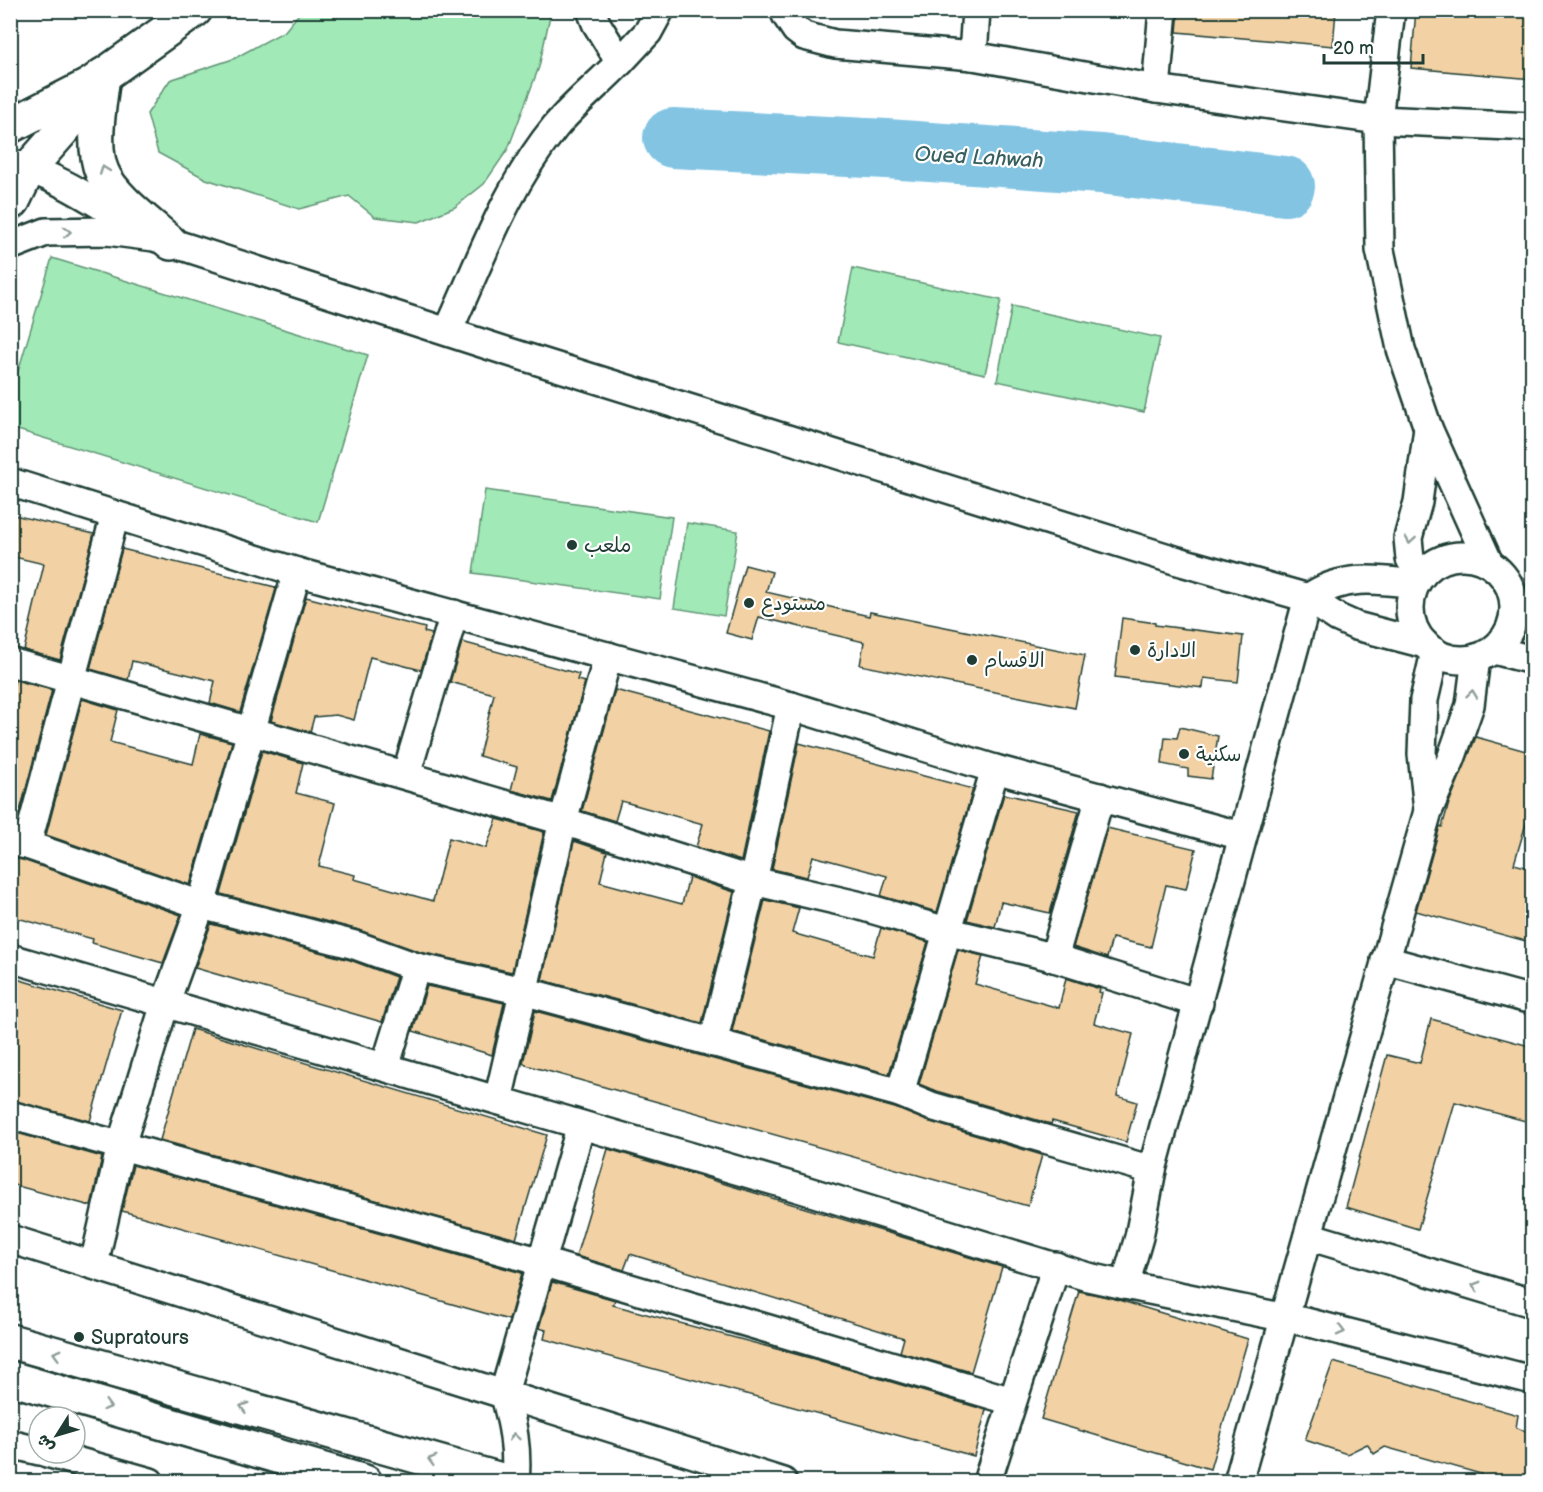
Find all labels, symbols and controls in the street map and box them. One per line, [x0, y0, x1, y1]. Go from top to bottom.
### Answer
scale bar [1324, 27, 1423, 65]
text: 20 m [1333, 38, 1374, 59]
water label: Oued Lahwah [914, 142, 1045, 173]
one-way arrow [98, 165, 111, 175]
one-way arrow [62, 225, 71, 238]
place label: ملعب [584, 534, 632, 558]
one-way arrow [1404, 535, 1416, 545]
marker: ملعب [565, 538, 579, 552]
place label: مستودع [761, 592, 826, 617]
marker: مستودع [742, 596, 756, 610]
place label: الادارة [1147, 639, 1196, 663]
marker: الادارة [1128, 643, 1142, 657]
place label: الاقسام [984, 649, 1045, 676]
marker: الاقسام [965, 653, 979, 667]
one-way arrow [1465, 690, 1477, 699]
place label: سكنية [1196, 743, 1241, 767]
marker: سكنية [1177, 747, 1191, 761]
one-way arrow [1471, 1281, 1482, 1293]
one-way arrow [1335, 1324, 1346, 1336]
place label: Supratours [91, 1326, 189, 1350]
marker: Supratours [72, 1330, 86, 1344]
one-way arrow [52, 1348, 62, 1361]
one-way arrow [101, 1399, 112, 1411]
one-way arrow [239, 1402, 250, 1414]
north arrow [27, 1405, 87, 1465]
text: ش [33, 1430, 59, 1456]
one-way arrow [509, 1432, 521, 1441]
one-way arrow [427, 1455, 438, 1467]

